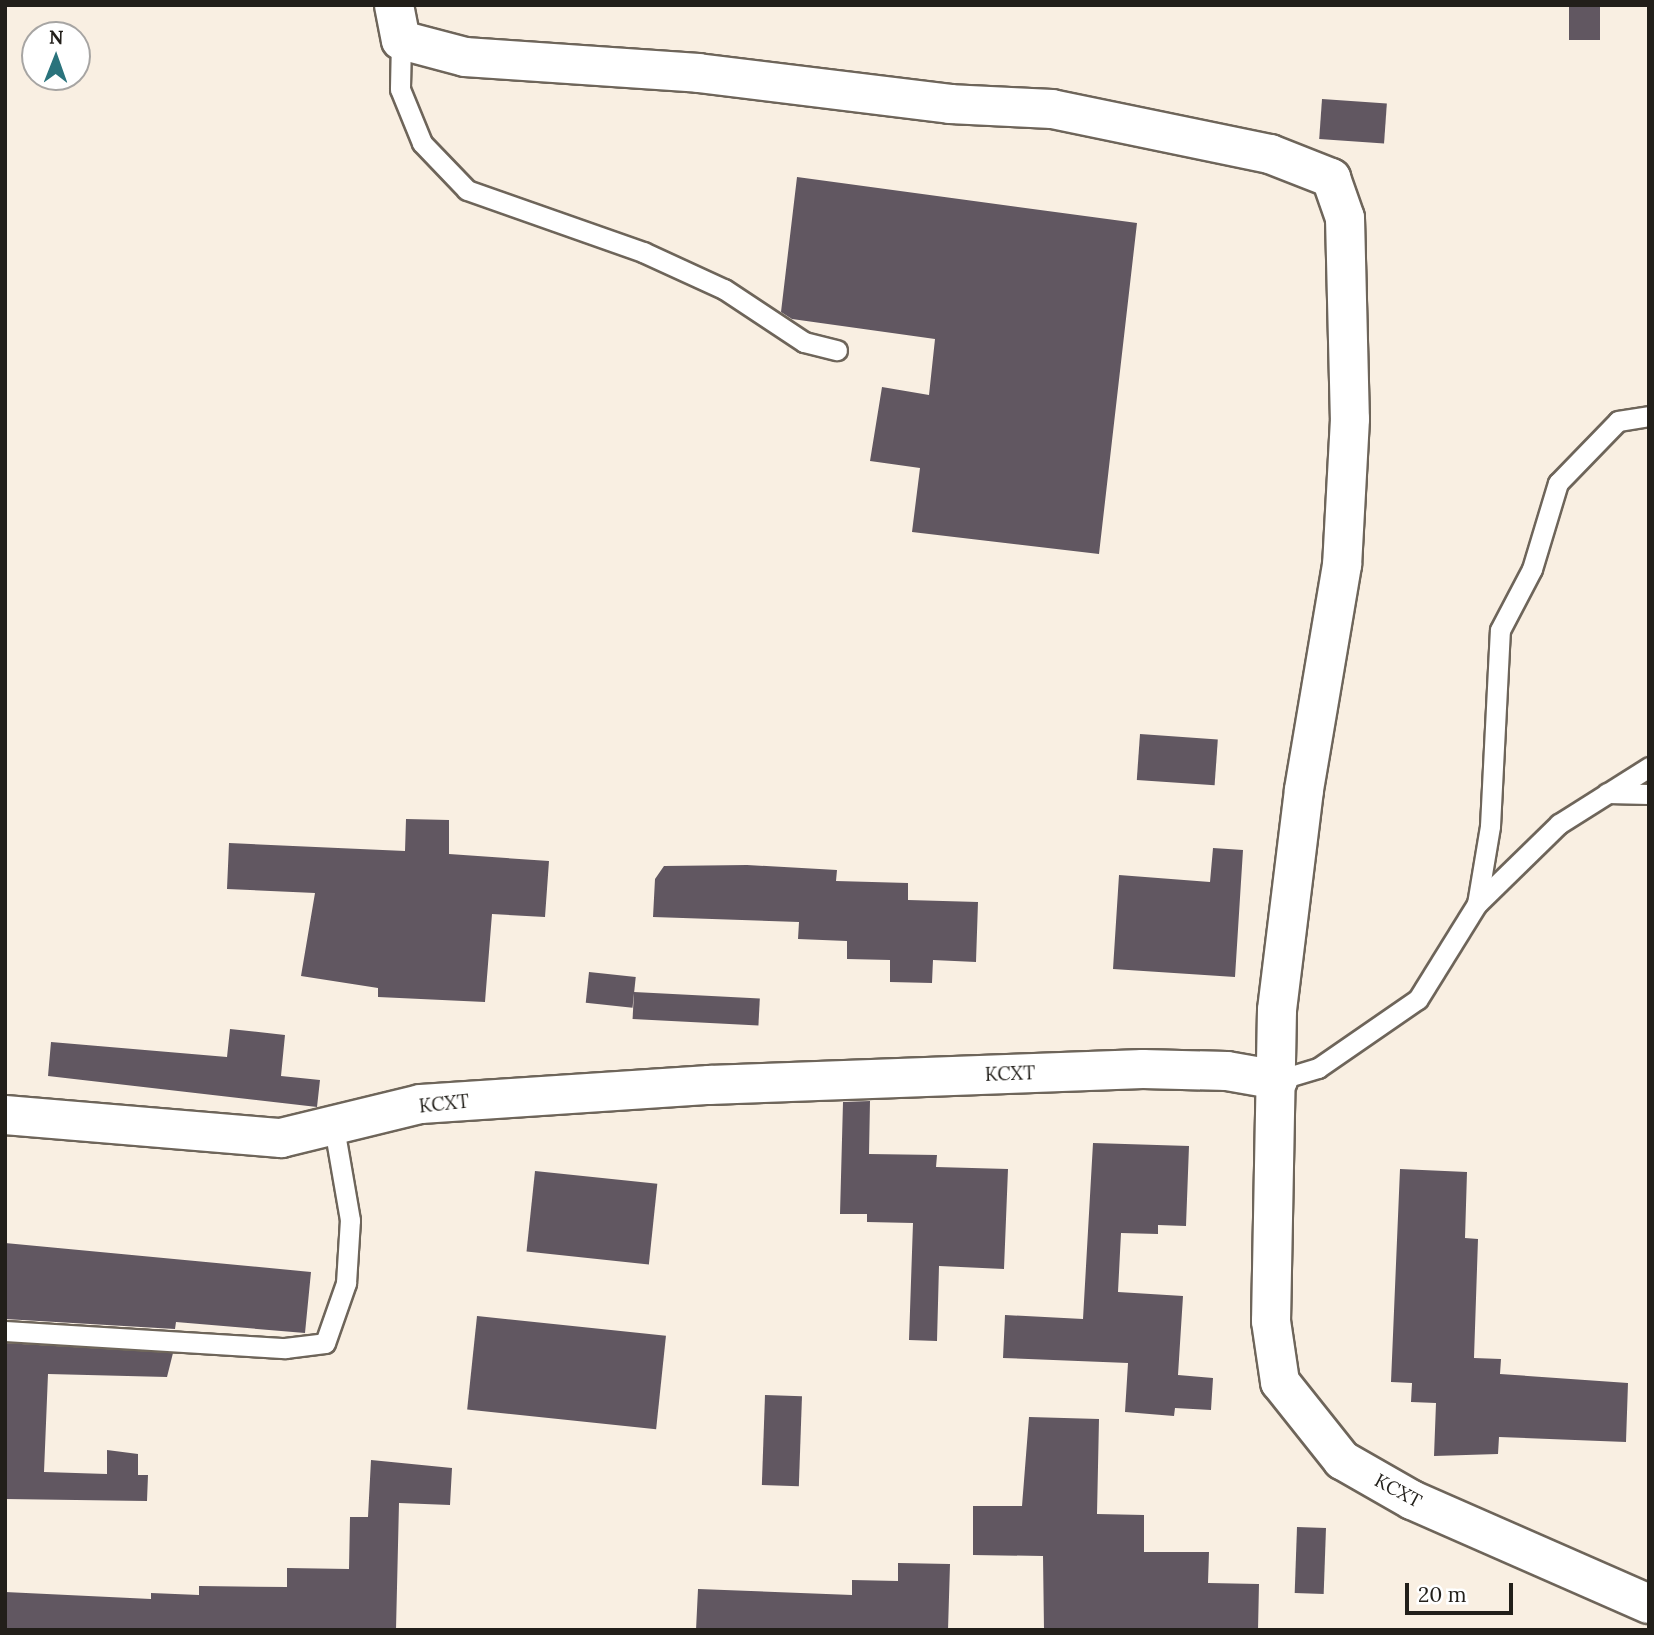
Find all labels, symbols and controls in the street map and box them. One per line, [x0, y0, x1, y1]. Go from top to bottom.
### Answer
north arrow [21, 21, 91, 91]
text: N [49, 25, 64, 49]
street label: КСХТ [984, 1062, 1036, 1086]
street label: КСХТ [418, 1090, 470, 1118]
street label: КСХТ [1370, 1469, 1426, 1513]
scale bar [1409, 1568, 1518, 1612]
text: 20 m [1418, 1581, 1467, 1608]

